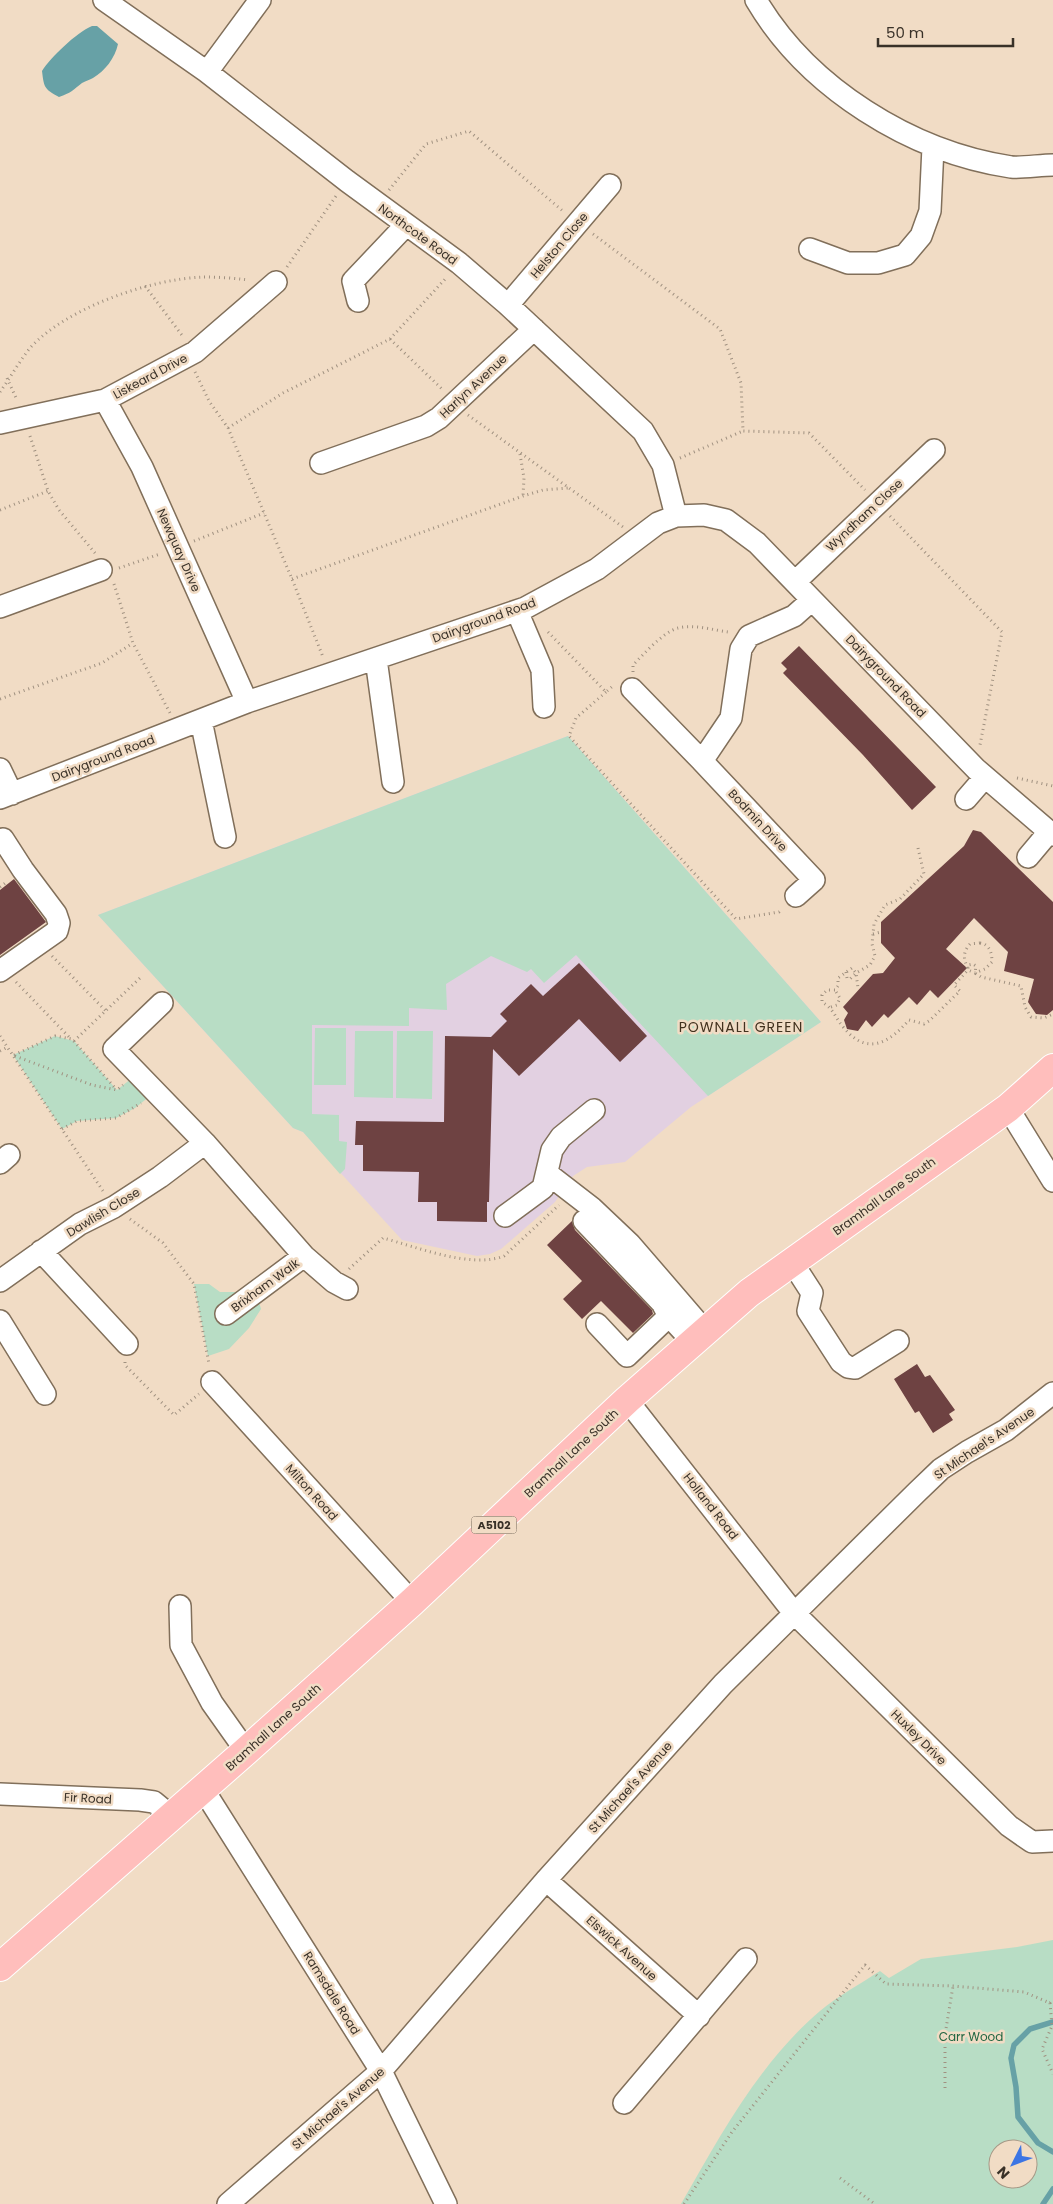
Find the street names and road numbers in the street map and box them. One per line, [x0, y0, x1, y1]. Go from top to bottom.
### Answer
street label: Northcote Road [375, 200, 461, 268]
street label: Helston Close [526, 208, 592, 282]
street label: Liskeard Drive [110, 349, 190, 403]
street label: Harlyn Avenue [436, 350, 510, 422]
street label: Wyndham Close [822, 475, 906, 555]
street label: Newquay Drive [153, 506, 205, 594]
street label: Dairyground Road [430, 593, 538, 647]
street label: Dairyground Road [842, 631, 930, 721]
street label: Dairyground Road [49, 731, 157, 785]
street label: Bodmin Drive [725, 785, 791, 855]
street label: Bramhall Lane South [829, 1153, 939, 1239]
street label: Dawlish Close [63, 1183, 143, 1241]
street label: Brixham Walk [227, 1254, 303, 1316]
street label: St Michael's Avenue [930, 1403, 1038, 1483]
street label: Bramhall Lane South [520, 1405, 622, 1501]
street label: Milton Road [282, 1460, 342, 1524]
street label: Holland Road [680, 1469, 742, 1543]
road number: A5102 [472, 1516, 516, 1534]
street label: Bramhall Lane South [222, 1679, 324, 1775]
street label: Huxley Drive [887, 1705, 951, 1769]
street label: St Michael's Avenue [584, 1738, 676, 1836]
street label: Fir Road [64, 1788, 112, 1808]
street label: Elswick Avenue [583, 1912, 661, 1984]
street label: Ramsdale Road [300, 1948, 364, 2038]
street label: St Michael's Avenue [288, 2063, 388, 2153]

